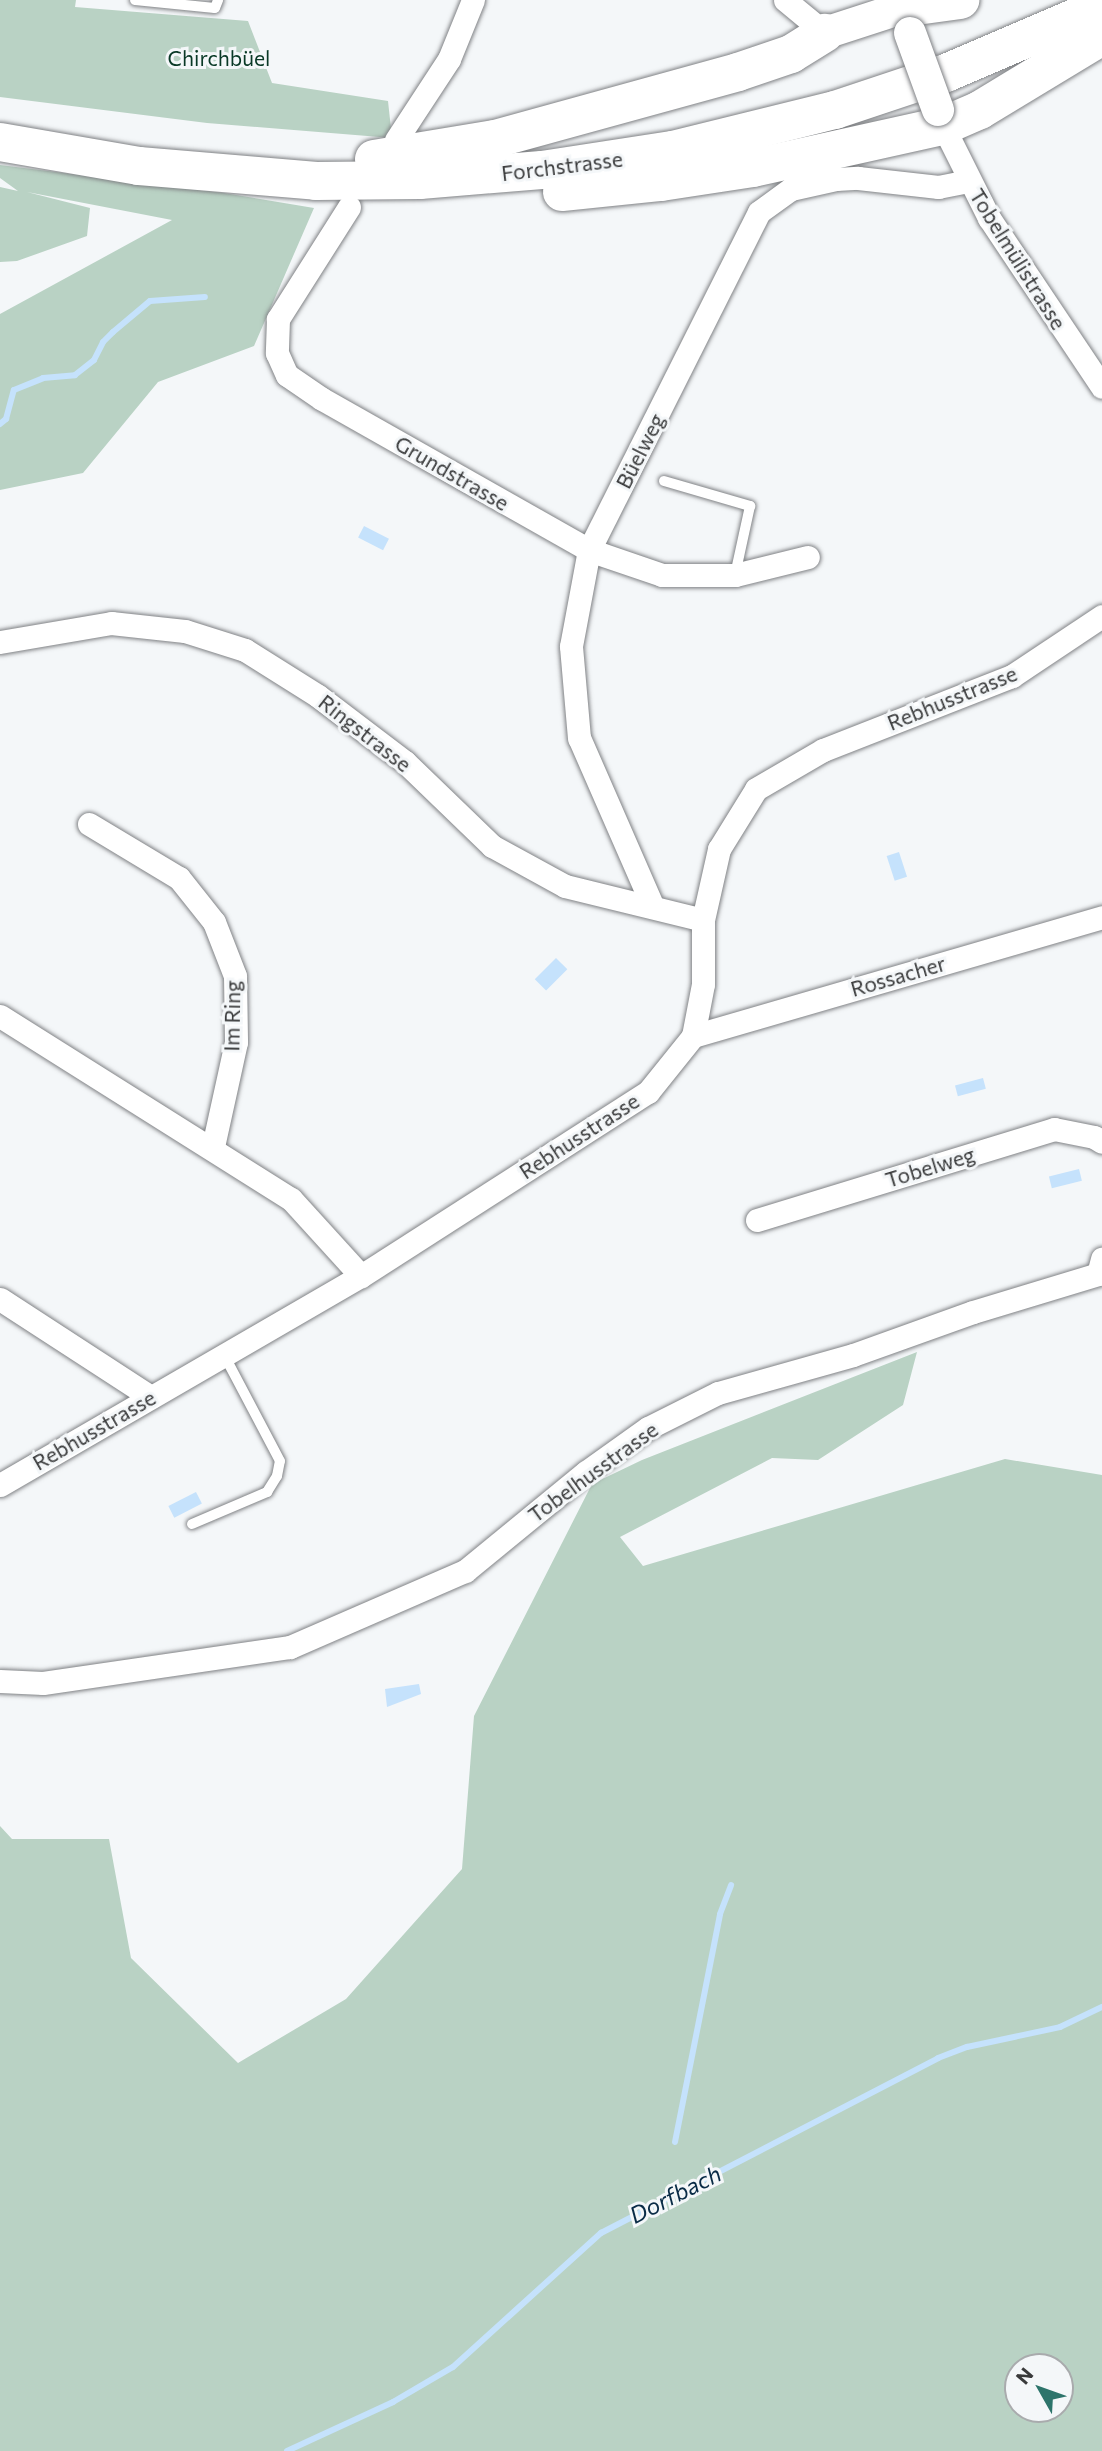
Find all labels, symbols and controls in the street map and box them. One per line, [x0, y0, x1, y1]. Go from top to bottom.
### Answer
park label: Chirchbüel [168, 45, 270, 71]
street label: Forchstrasse [500, 146, 624, 186]
street label: Tobelmülistrasse [965, 184, 1071, 334]
street label: Büelweg [610, 409, 670, 493]
street label: Grundstrasse [391, 430, 513, 516]
street label: Rebhusstrasse [883, 661, 1021, 735]
street label: Ringstrasse [314, 689, 416, 777]
street label: Rossacher [848, 950, 948, 1002]
street label: Im Ring [219, 980, 245, 1052]
street label: Rebhusstrasse [514, 1088, 644, 1184]
street label: Tobelweg [882, 1141, 978, 1193]
street label: Rebhusstrasse [28, 1385, 160, 1475]
street label: Tobelhusstrasse [523, 1417, 663, 1527]
water label: Dorfbach [625, 2159, 725, 2229]
north arrow [1004, 2353, 1074, 2423]
text: N [1011, 2363, 1037, 2388]

